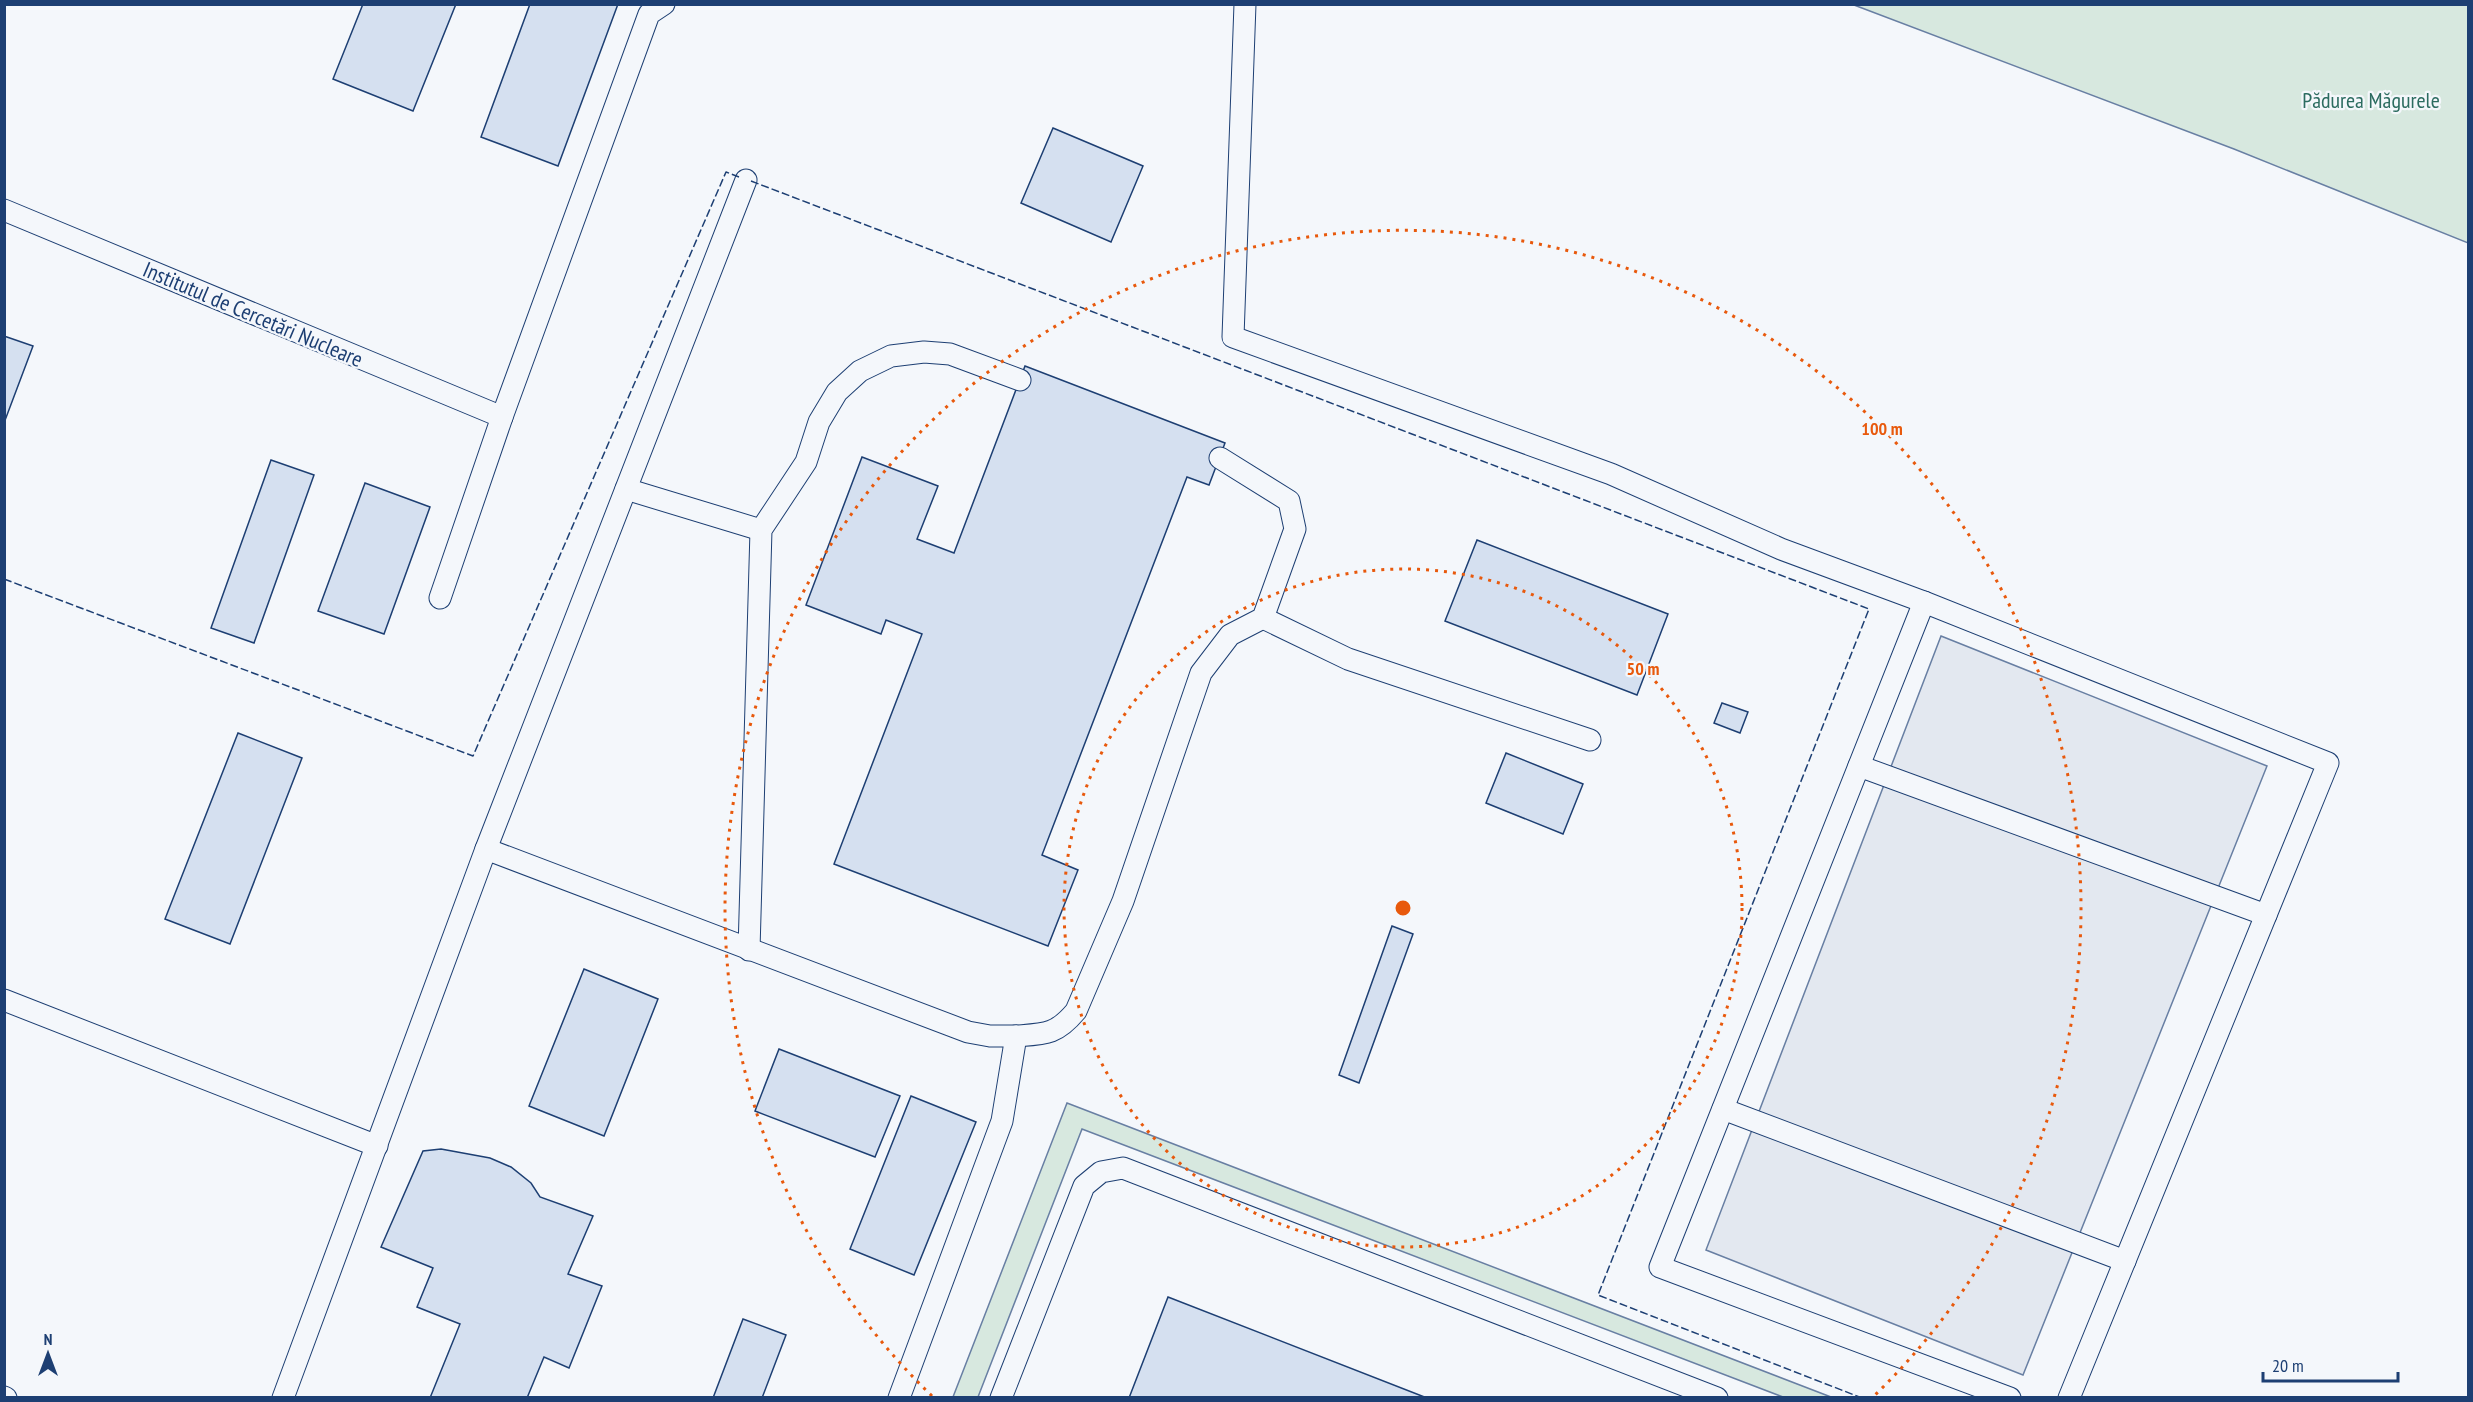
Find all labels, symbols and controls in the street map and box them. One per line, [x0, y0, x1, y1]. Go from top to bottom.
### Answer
park label: Pădurea Măgurele [2302, 86, 2440, 114]
street label: Institutul de Cercetări Nucleare [139, 255, 367, 373]
text: 100 m [1861, 417, 1903, 440]
text: 50 m [1627, 657, 1659, 680]
centre of rings [1393, 898, 1413, 918]
north arrow [18, 1324, 78, 1384]
text: N [44, 1329, 52, 1349]
scale bar [2263, 1345, 2398, 1383]
text: 20 m [2272, 1354, 2304, 1377]

